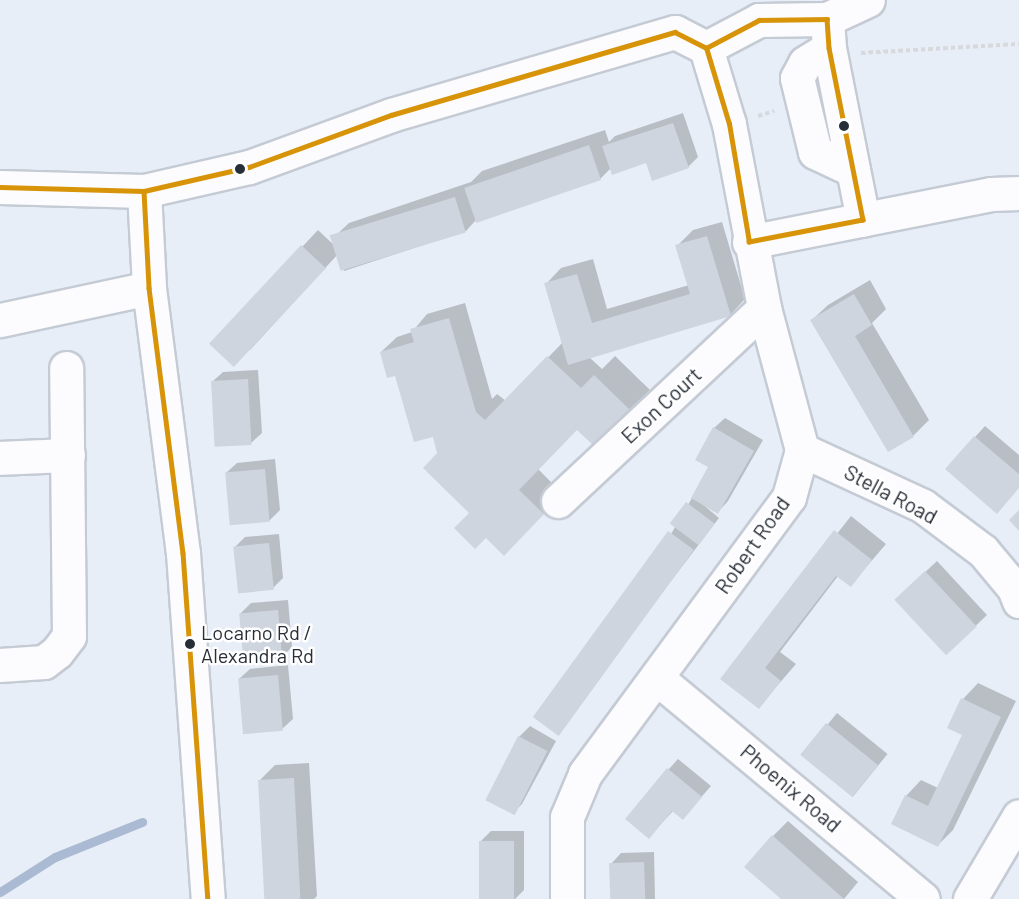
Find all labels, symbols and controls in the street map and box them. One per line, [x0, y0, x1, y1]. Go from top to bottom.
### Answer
unlabelled marker [838, 120, 850, 132]
unlabelled marker [234, 163, 246, 175]
street label: Exon Court [616, 362, 706, 448]
street label: Stella Road [840, 459, 942, 529]
street label: Robert Road [709, 492, 795, 598]
place label: Locarno Rd / Alexandra Rd [201, 620, 314, 667]
marker: Locarno Rd / Alexandra Rd [184, 638, 196, 650]
street label: Phoenix Road [736, 739, 846, 837]

